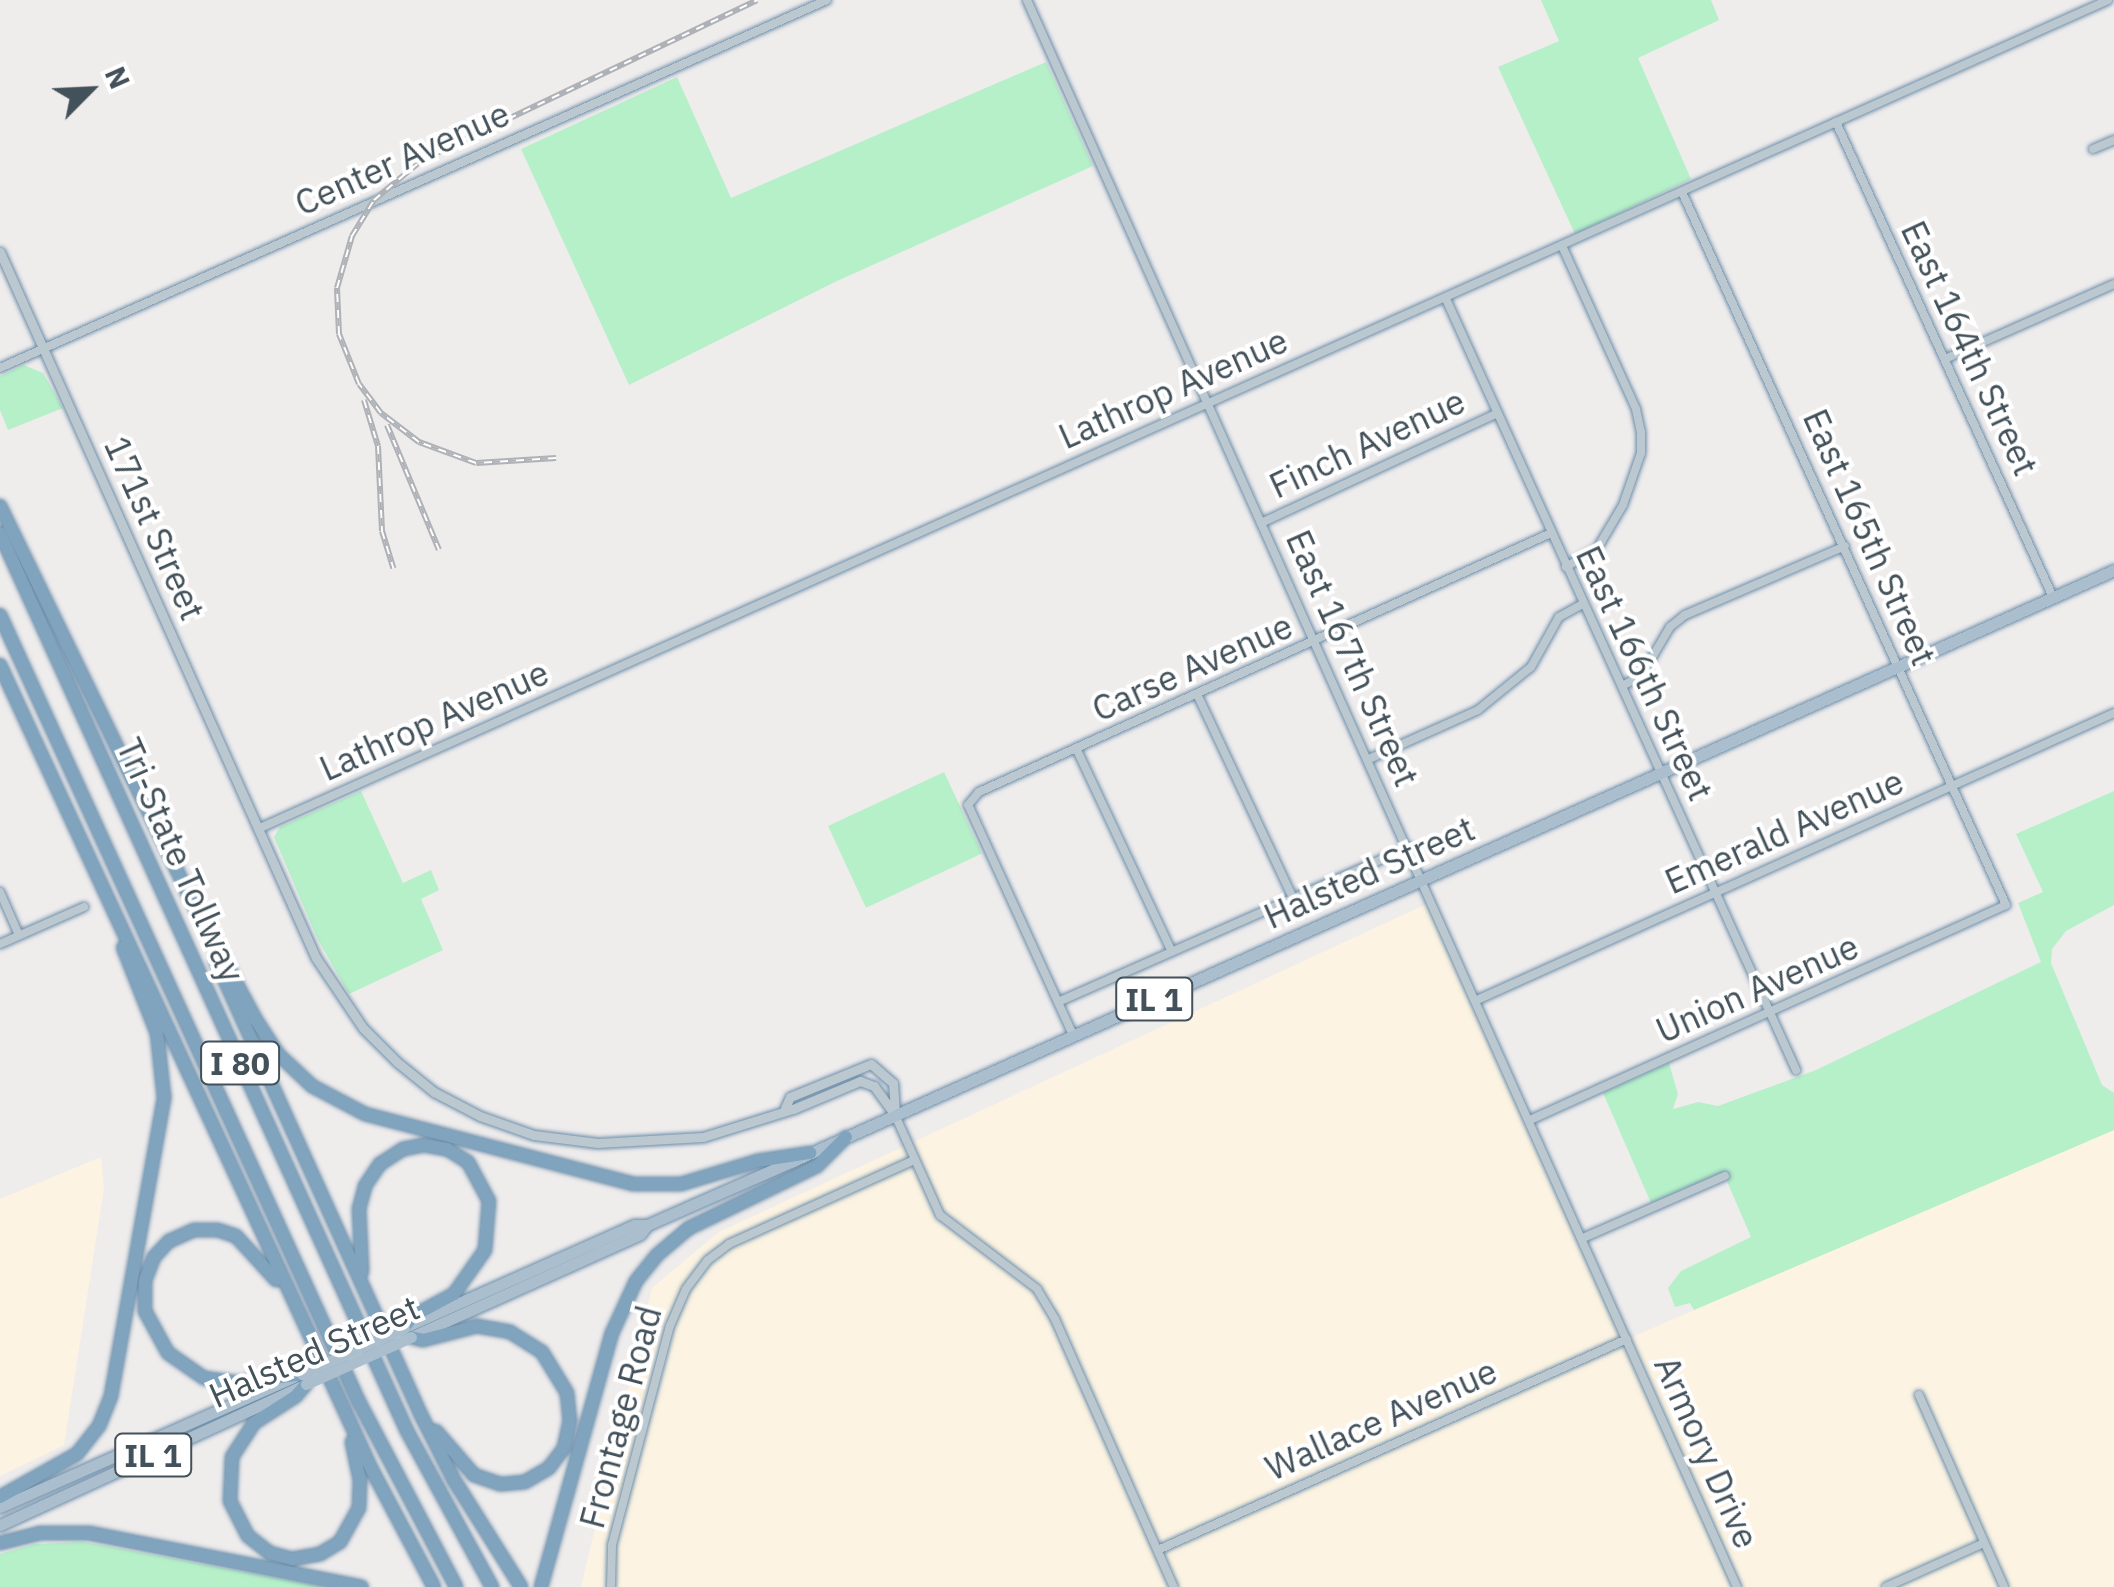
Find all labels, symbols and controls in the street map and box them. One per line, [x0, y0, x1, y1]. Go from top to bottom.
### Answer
north arrow [40, 40, 140, 140]
text: N [97, 61, 139, 94]
street label: Center Avenue [288, 92, 516, 224]
street label: East 164th Street [1893, 214, 2047, 482]
street label: Lathrop Avenue [1052, 319, 1294, 457]
street label: Finch Avenue [1263, 379, 1471, 507]
street label: East 165th Street [1795, 402, 1945, 672]
street label: 171st Street [96, 430, 214, 626]
street label: East 167th Street [1278, 523, 1428, 793]
street label: East 166th Street [1568, 539, 1722, 807]
street label: Carse Avenue [1085, 604, 1299, 730]
street label: Lathrop Avenue [313, 651, 555, 789]
street label: Tri-State Tollway [108, 731, 254, 989]
street label: Emerald Avenue [1658, 760, 1910, 902]
street label: Halsted Street [1257, 807, 1481, 937]
street label: Union Avenue [1649, 925, 1865, 1051]
road number: IL 1 [1114, 972, 1194, 1026]
road number: I 80 [200, 1036, 280, 1090]
street label: Halsted Street [202, 1286, 426, 1416]
street label: Frontage Road [570, 1301, 670, 1533]
street label: Wallace Avenue [1259, 1349, 1503, 1489]
street label: Armory Drive [1646, 1350, 1768, 1554]
road number: IL 1 [113, 1428, 193, 1482]

